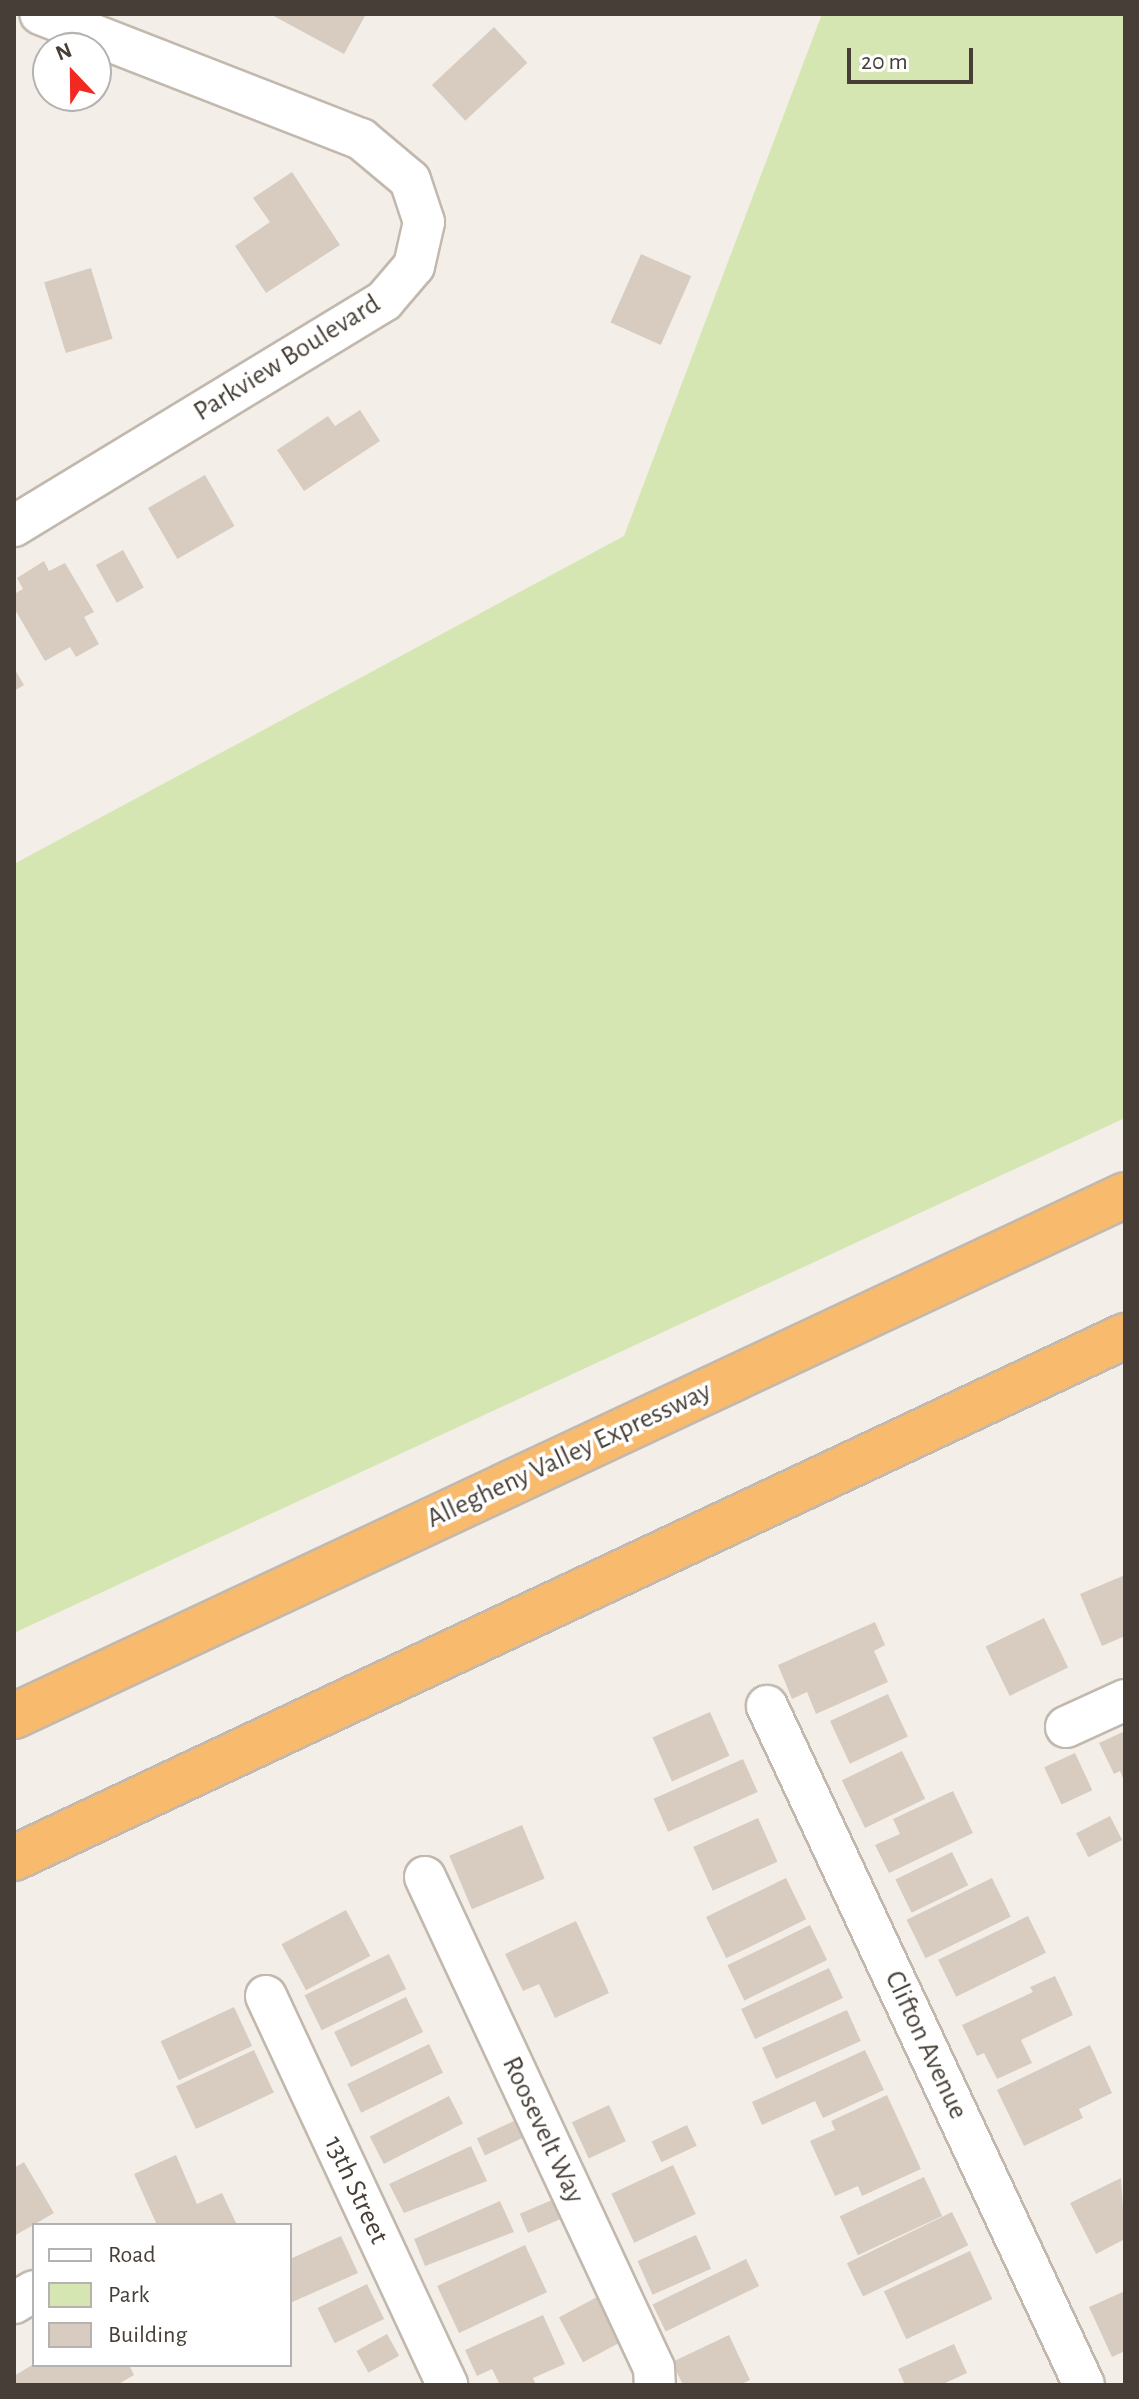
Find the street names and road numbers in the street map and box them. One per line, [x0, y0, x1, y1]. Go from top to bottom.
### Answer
street label: Parkview Boulevard [188, 287, 386, 429]
street label: Allegheny Valley Expressway [421, 1374, 717, 1536]
street label: Clifton Avenue [877, 1966, 975, 2124]
street label: Roosevelt Way [494, 2051, 592, 2209]
street label: 13th Street [316, 2131, 396, 2249]

